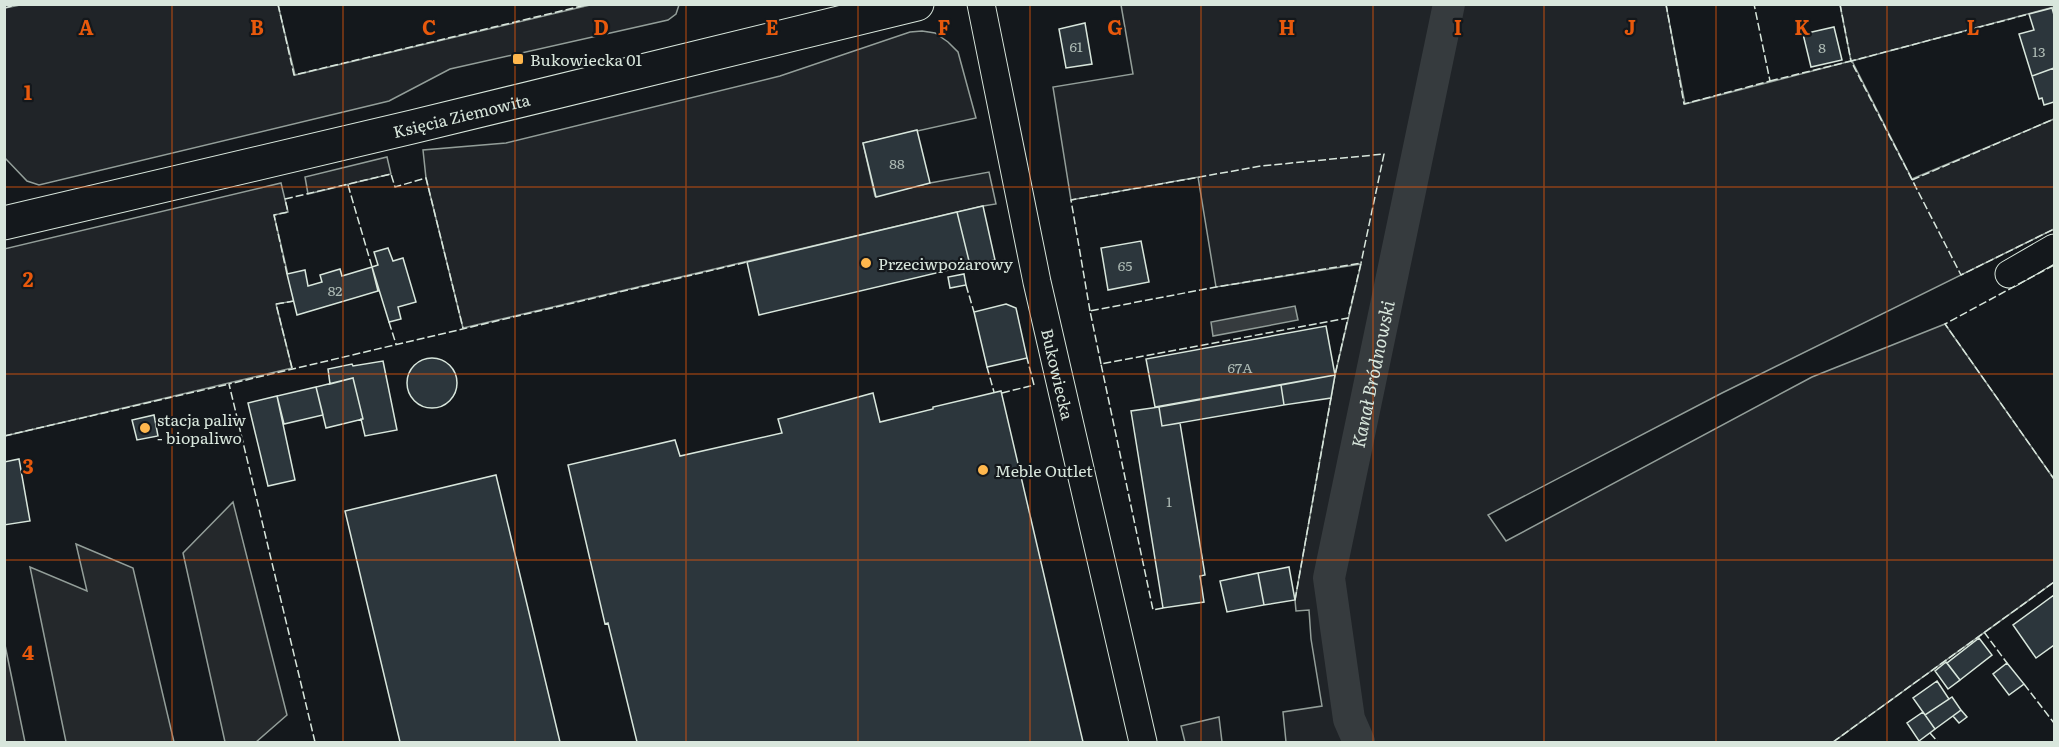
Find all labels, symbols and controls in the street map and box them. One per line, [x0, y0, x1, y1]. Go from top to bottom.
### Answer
text: A [78, 11, 94, 41]
text: B [250, 11, 264, 41]
text: C [422, 11, 436, 41]
text: D [593, 11, 609, 41]
text: E [765, 11, 779, 41]
text: F [938, 11, 951, 41]
text: G [1107, 11, 1123, 41]
text: H [1279, 11, 1295, 41]
text: I [1454, 11, 1462, 41]
text: J [1624, 11, 1636, 41]
text: K [1794, 11, 1810, 41]
text: L [1967, 11, 1980, 41]
house number: 61 [1069, 36, 1083, 56]
house number: 8 [1818, 37, 1826, 57]
house number: 13 [2032, 41, 2046, 61]
place label: Bukowiecka 01 [530, 47, 643, 71]
marker: Bukowiecka 01 [511, 52, 525, 66]
text: 1 [24, 76, 32, 106]
street label: Księcia Ziemowita [390, 87, 533, 143]
house number: 88 [889, 153, 905, 173]
place label: Przeciwpożarowy [878, 251, 1014, 275]
house number: 65 [1118, 255, 1132, 275]
marker: Przeciwpożarowy [859, 256, 873, 270]
text: 2 [23, 263, 34, 293]
house number: 82 [328, 280, 342, 300]
water label: Kanał Bródnowski [1343, 297, 1400, 450]
street label: Bukowiecka [1036, 326, 1080, 422]
house number: 67A [1228, 357, 1253, 377]
place label: stacja paliw - biopaliwo [157, 407, 246, 449]
marker: stacja paliw - biopaliwo [138, 421, 152, 435]
text: 3 [22, 450, 34, 480]
place label: Meble Outlet [995, 458, 1093, 482]
marker: Meble Outlet [976, 463, 990, 477]
house number: 1 [1166, 491, 1172, 511]
text: 4 [22, 636, 34, 666]

